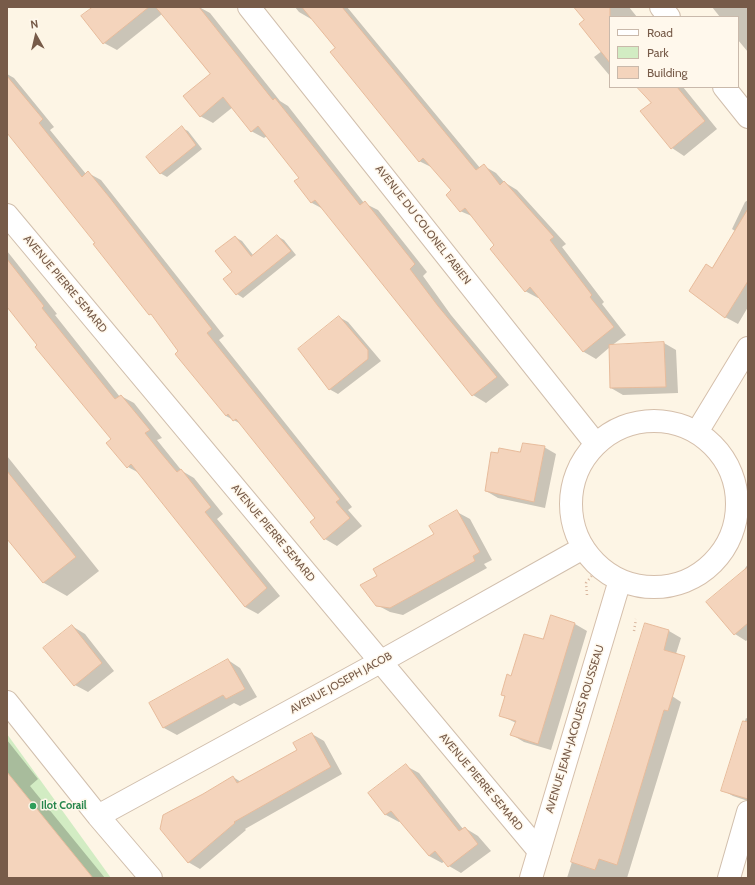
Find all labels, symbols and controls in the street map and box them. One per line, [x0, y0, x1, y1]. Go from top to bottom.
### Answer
north arrow [16, 16, 56, 56]
legend [609, 16, 739, 88]
text: N [30, 17, 39, 32]
text: Road [647, 25, 673, 40]
text: Park [647, 45, 669, 60]
text: Building [647, 65, 688, 80]
street label: AVENUE DU COLONEL FABIEN [372, 163, 474, 287]
street label: AVENUE PIERRE SEMARD [20, 233, 110, 335]
street label: AVENUE PIERRE SEMARD [228, 482, 318, 584]
street label: AVENUE JEAN-JACQUES ROUSSEAU [543, 643, 607, 815]
street label: AVENUE JOSEPH JACOB [288, 649, 394, 717]
street label: AVENUE PIERRE SEMARD [436, 731, 526, 833]
place label: Ilot Corail [41, 799, 87, 813]
marker: Ilot Corail [28, 801, 38, 811]

